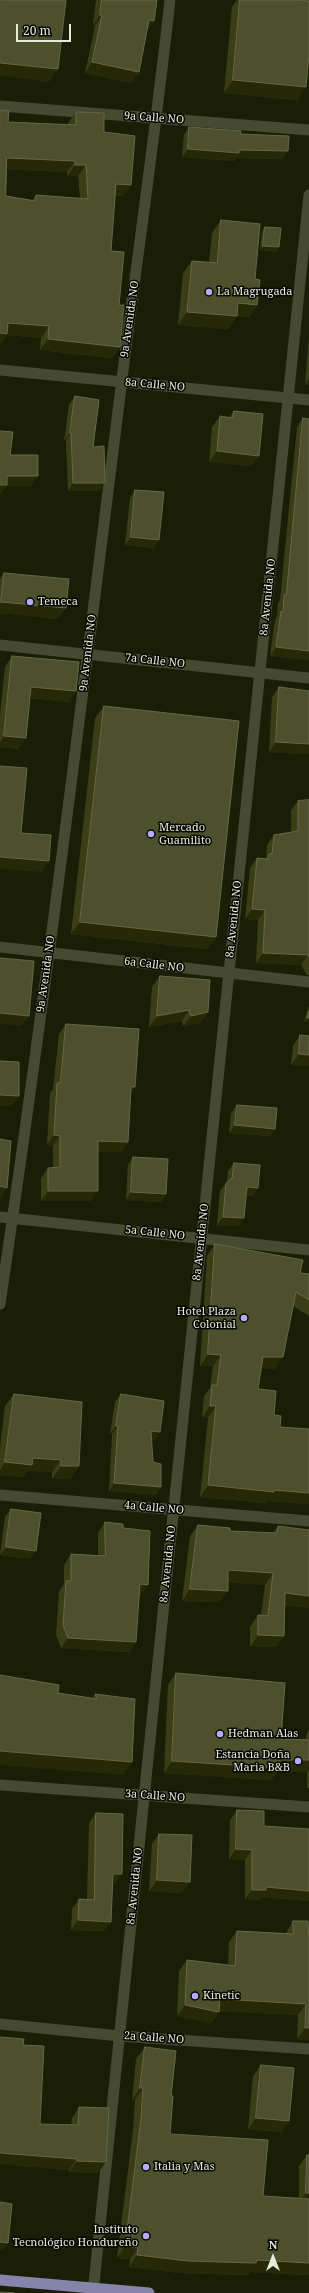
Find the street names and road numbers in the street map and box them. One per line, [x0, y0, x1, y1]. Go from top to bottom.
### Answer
street label: 9a Calle NO [123, 109, 185, 127]
street label: 9a Avenida NO [118, 280, 142, 358]
street label: 8a Calle NO [124, 376, 186, 394]
street label: 8a Avenida NO [257, 558, 279, 636]
street label: 9a Avenida NO [77, 614, 99, 692]
street label: 7a Calle NO [124, 651, 186, 671]
street label: 8a Avenida NO [223, 880, 245, 958]
street label: 9a Avenida NO [34, 935, 58, 1013]
street label: 6a Calle NO [123, 955, 185, 975]
street label: 8a Avenida NO [190, 1203, 212, 1281]
street label: 5a Calle NO [124, 1223, 186, 1243]
street label: 4a Calle NO [123, 1499, 185, 1517]
street label: 8a Avenida NO [157, 1525, 179, 1603]
street label: 3a Calle NO [124, 1787, 186, 1805]
street label: 8a Avenida NO [124, 1847, 146, 1925]
street label: 2a Calle NO [123, 2029, 185, 2047]

